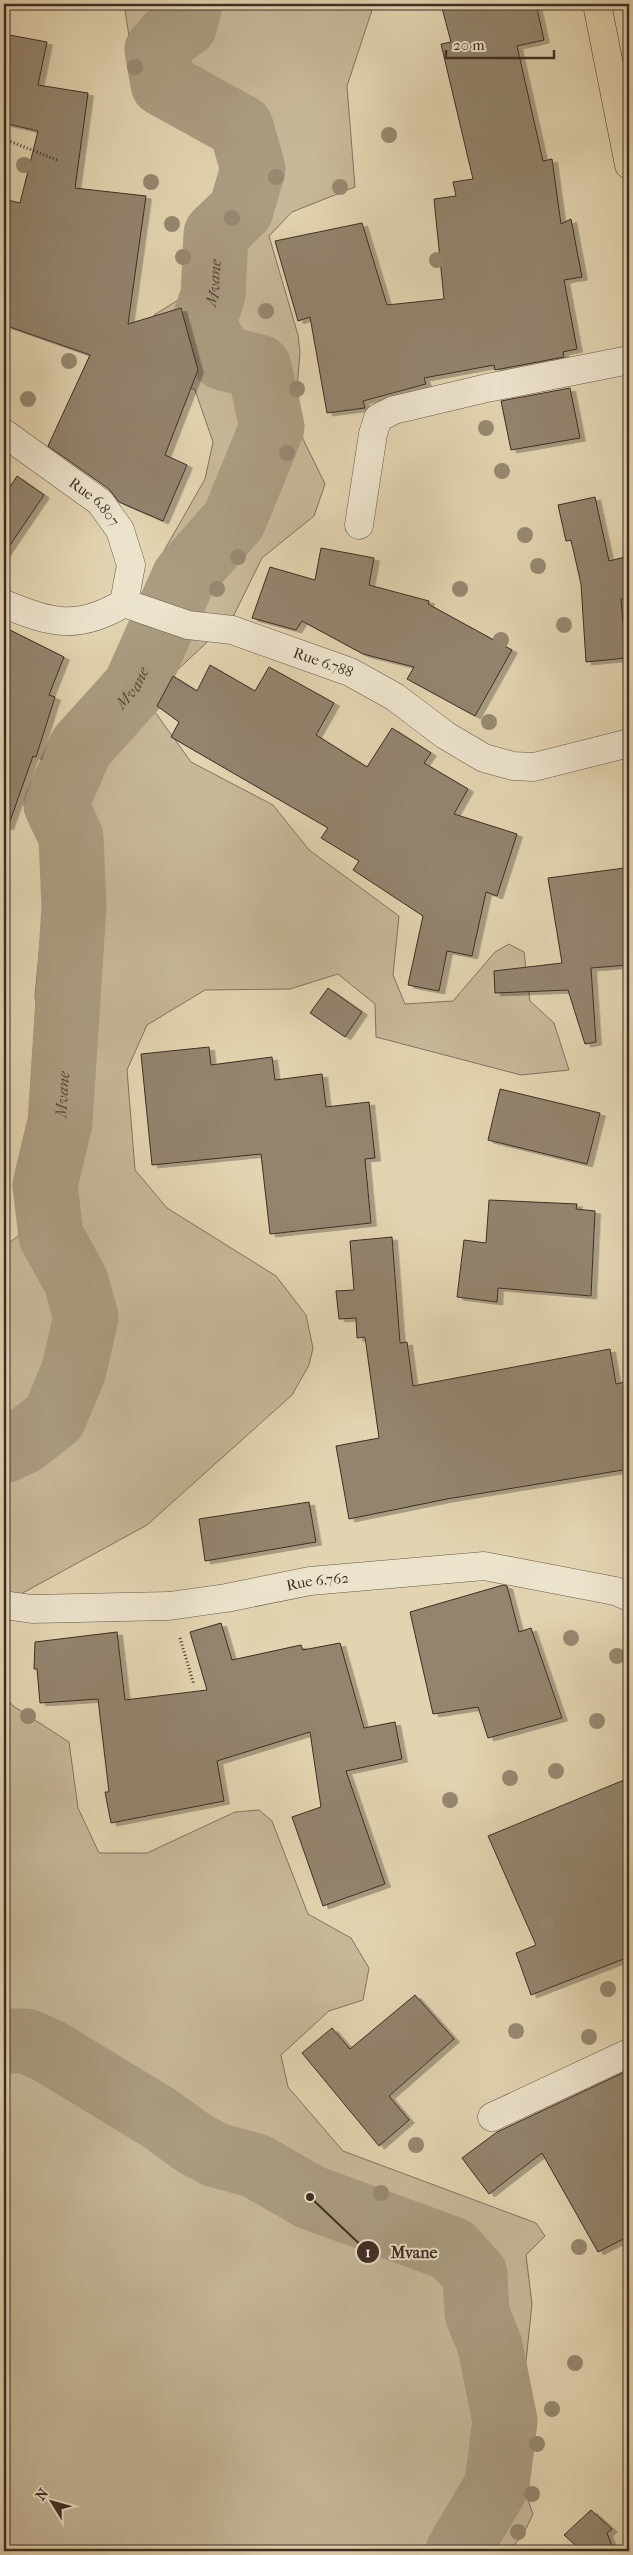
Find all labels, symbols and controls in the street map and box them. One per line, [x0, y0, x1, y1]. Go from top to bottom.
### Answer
scale bar [446, 28, 553, 60]
text: 20 m [453, 36, 485, 54]
water label: Mvane [200, 259, 224, 309]
street label: Rue 6.807 [65, 474, 123, 530]
street label: Rue 6.788 [291, 644, 356, 681]
water label: Mvane [110, 664, 152, 713]
water label: Mvane [51, 1070, 73, 1119]
street label: Rue 6.762 [285, 1569, 350, 1595]
callout: Mvane [356, 2237, 447, 2268]
text: 1 [365, 2243, 371, 2261]
text: Mvane [390, 2243, 437, 2262]
north arrow [28, 2478, 78, 2528]
text: N [32, 2485, 52, 2504]

